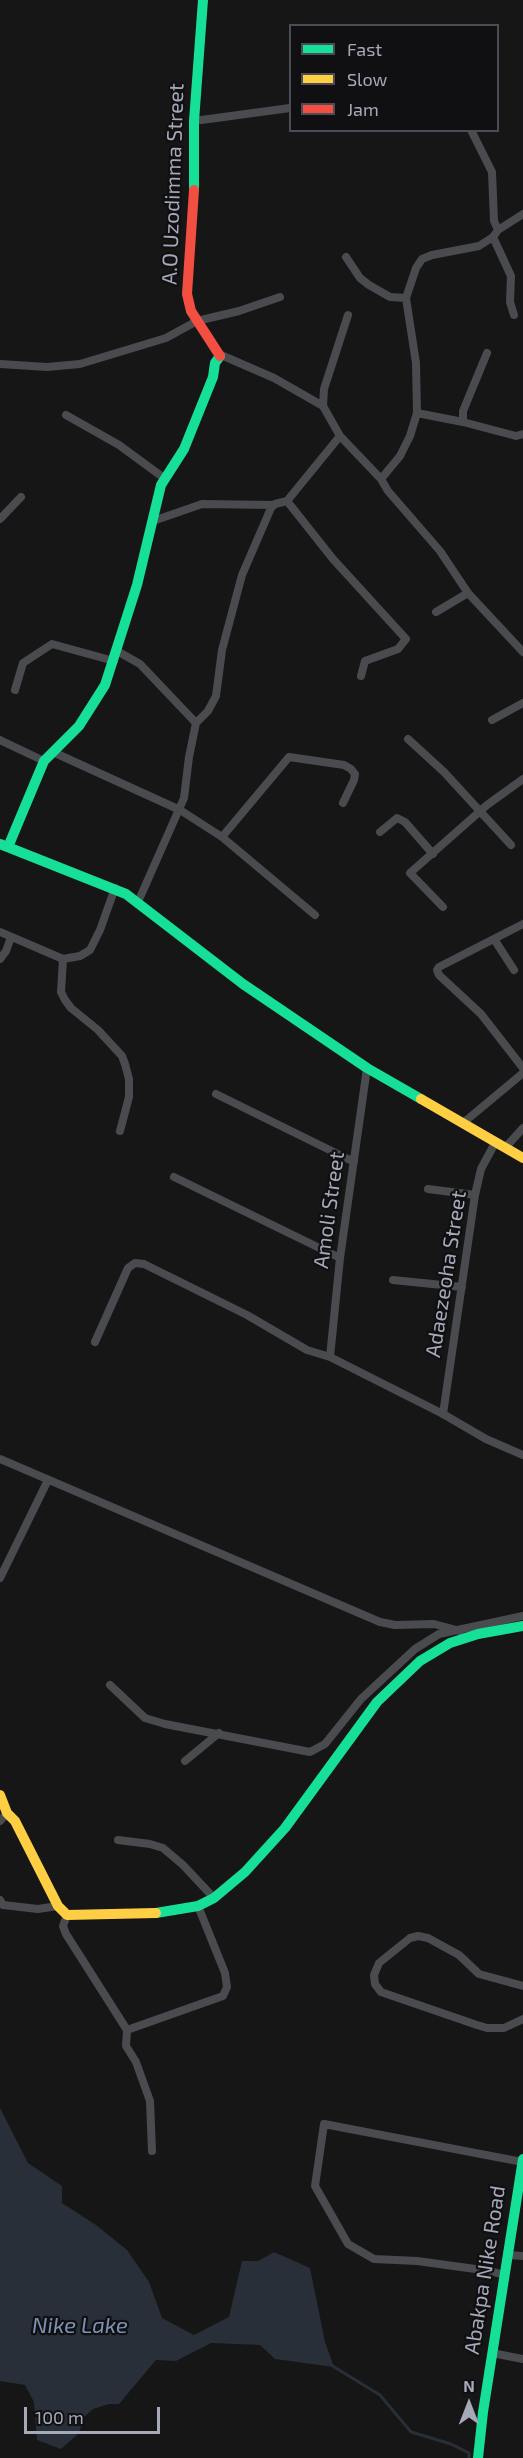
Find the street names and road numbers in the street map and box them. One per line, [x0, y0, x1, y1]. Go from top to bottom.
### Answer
street label: A.O Uzodimma Street [157, 83, 189, 285]
street label: Amoli Street [308, 1150, 350, 1270]
street label: Adaezeoha Street [420, 1189, 472, 1359]
street label: Abakpa Nike Road [459, 2184, 511, 2356]

